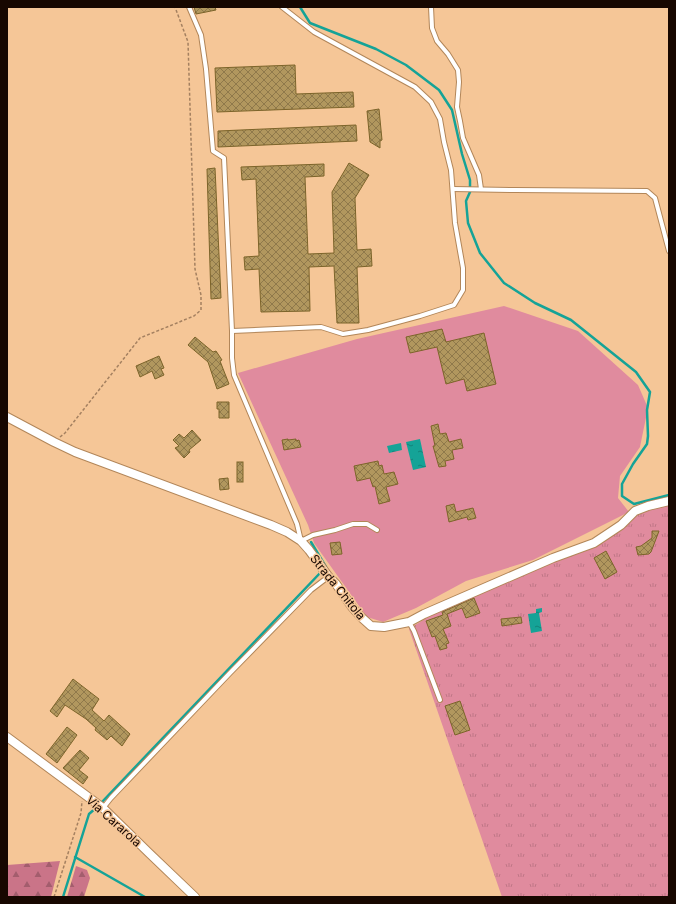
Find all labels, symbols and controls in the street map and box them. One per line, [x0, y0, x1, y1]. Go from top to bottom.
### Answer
street label: Strada Chitola [307, 551, 369, 623]
street label: Via Cararola [83, 792, 145, 850]

